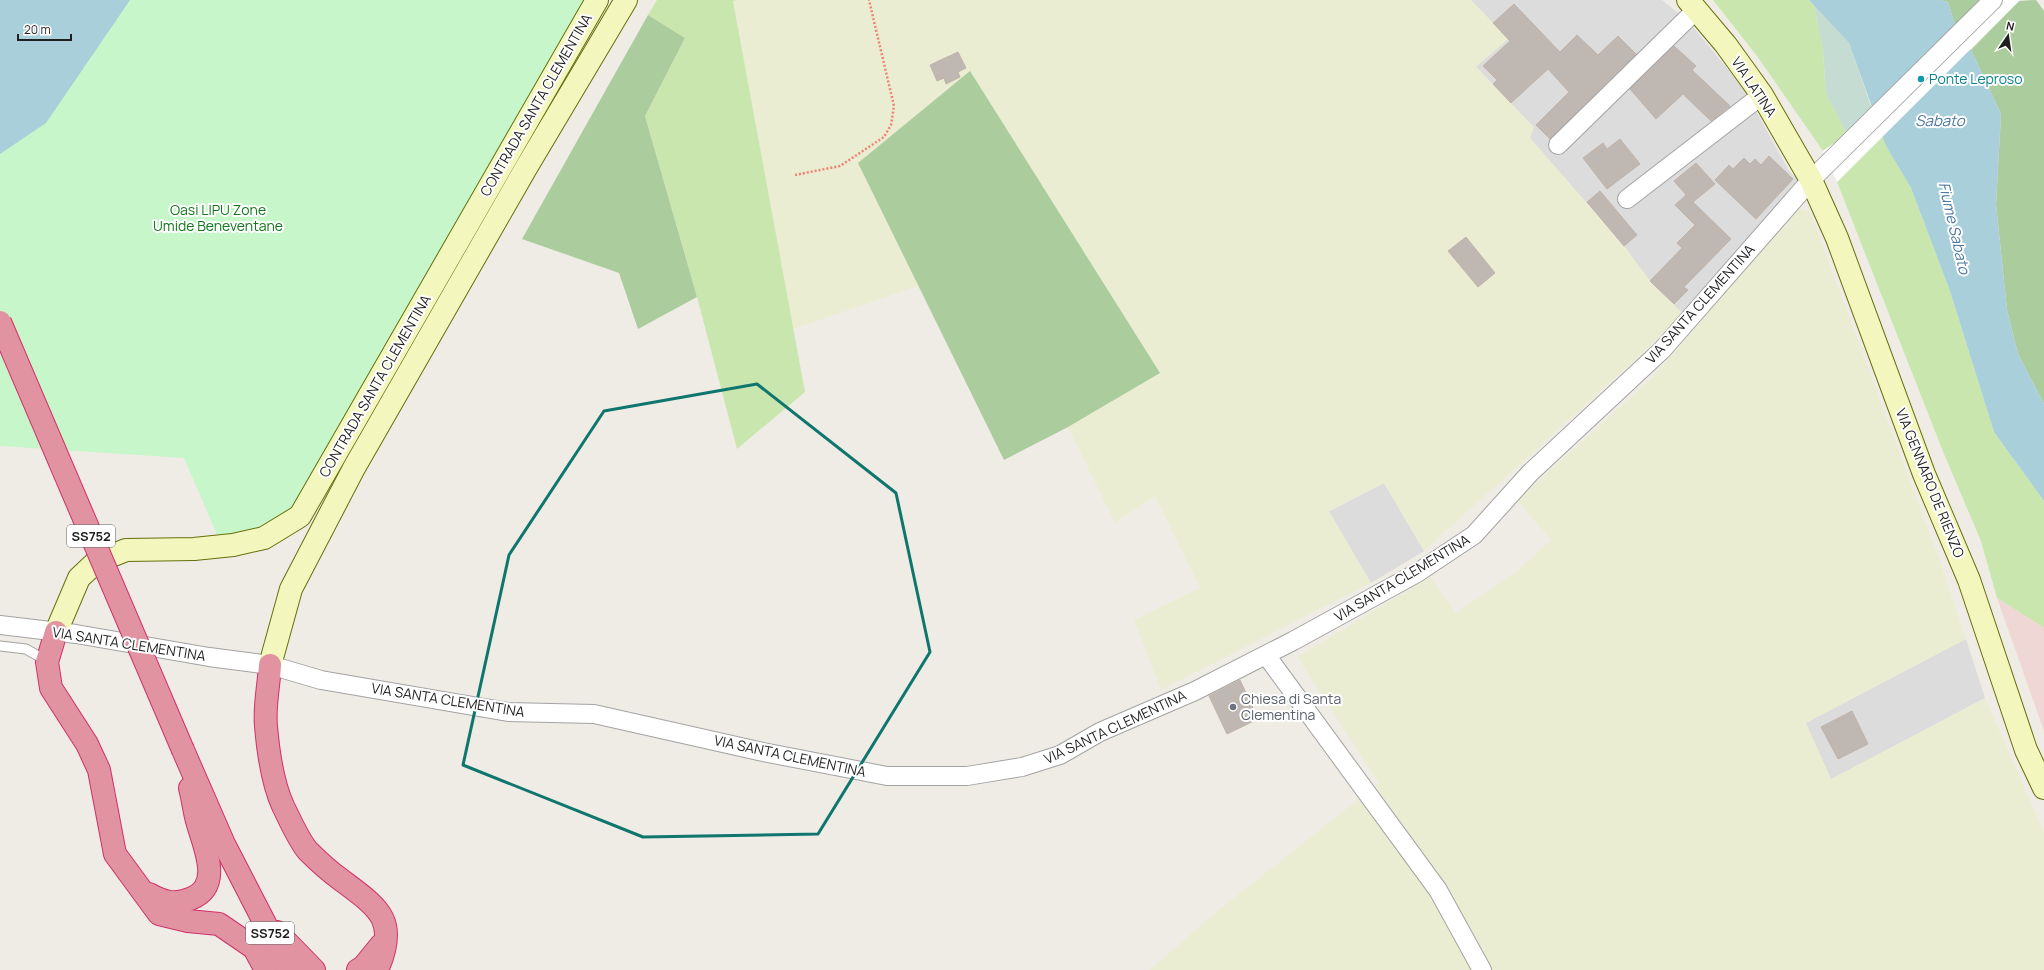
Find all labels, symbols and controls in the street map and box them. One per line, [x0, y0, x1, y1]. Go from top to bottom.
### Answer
street label: CONTRADA SANTA CLEMENTINA [475, 10, 596, 200]
scale bar [18, 16, 71, 42]
north arrow [1988, 16, 2028, 56]
text: N [2005, 18, 2016, 34]
text: 20 m [24, 21, 51, 38]
street label: VIA LATINA [1727, 53, 1782, 121]
place label: Ponte Leproso [1929, 69, 2022, 88]
marker: Ponte Leproso [1916, 74, 1926, 84]
water label: Sabato [1915, 110, 1966, 131]
water label: Fiume Sabato [1934, 180, 1976, 277]
park label: Oasi LIPU Zone Umide Beneventane [153, 200, 283, 235]
street label: VIA SANTA CLEMENTINA [1641, 240, 1759, 368]
street label: CONTRADA SANTA CLEMENTINA [314, 291, 435, 481]
street label: VIA GENNARO DE RIENZO [1892, 405, 1969, 560]
road number: SS752 [67, 525, 115, 547]
street label: VIA SANTA CLEMENTINA [1331, 530, 1473, 626]
street label: VIA SANTA CLEMENTINA [51, 622, 207, 665]
street label: VIA SANTA CLEMENTINA [370, 678, 526, 721]
street label: VIA SANTA CLEMENTINA [1041, 685, 1189, 768]
place label: Chiesa di Santa Clementina [1241, 689, 1341, 724]
marker: Chiesa di Santa Clementina [1228, 702, 1238, 712]
street label: VIA SANTA CLEMENTINA [712, 730, 868, 781]
road number: SS752 [246, 922, 294, 944]

